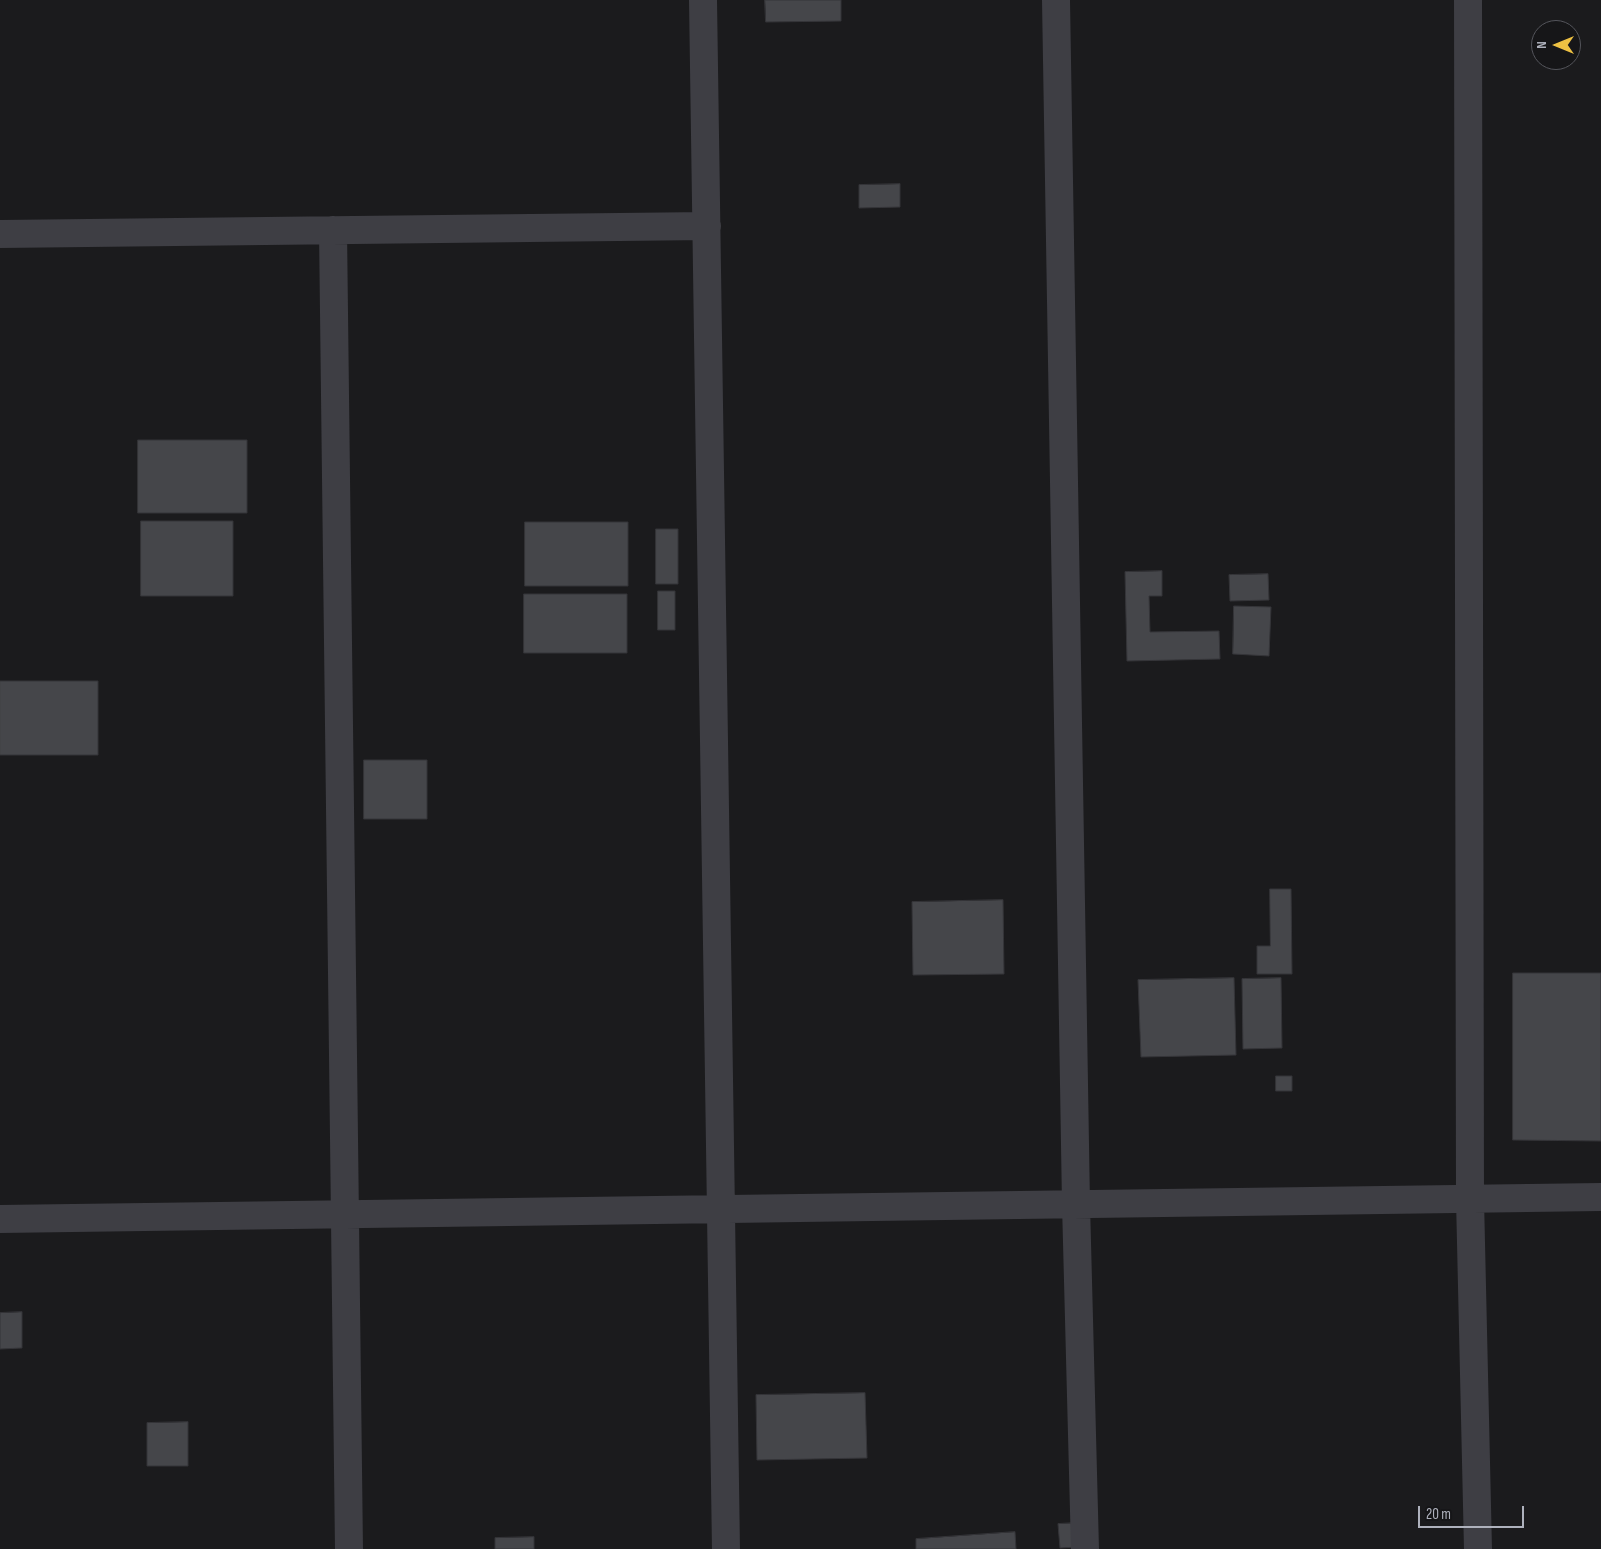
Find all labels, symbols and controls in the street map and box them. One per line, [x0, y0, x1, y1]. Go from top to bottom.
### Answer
north arrow [1531, 20, 1581, 70]
text: N [1533, 41, 1550, 49]
scale bar [1421, 1496, 1527, 1528]
text: 20 m [1426, 1505, 1451, 1524]

